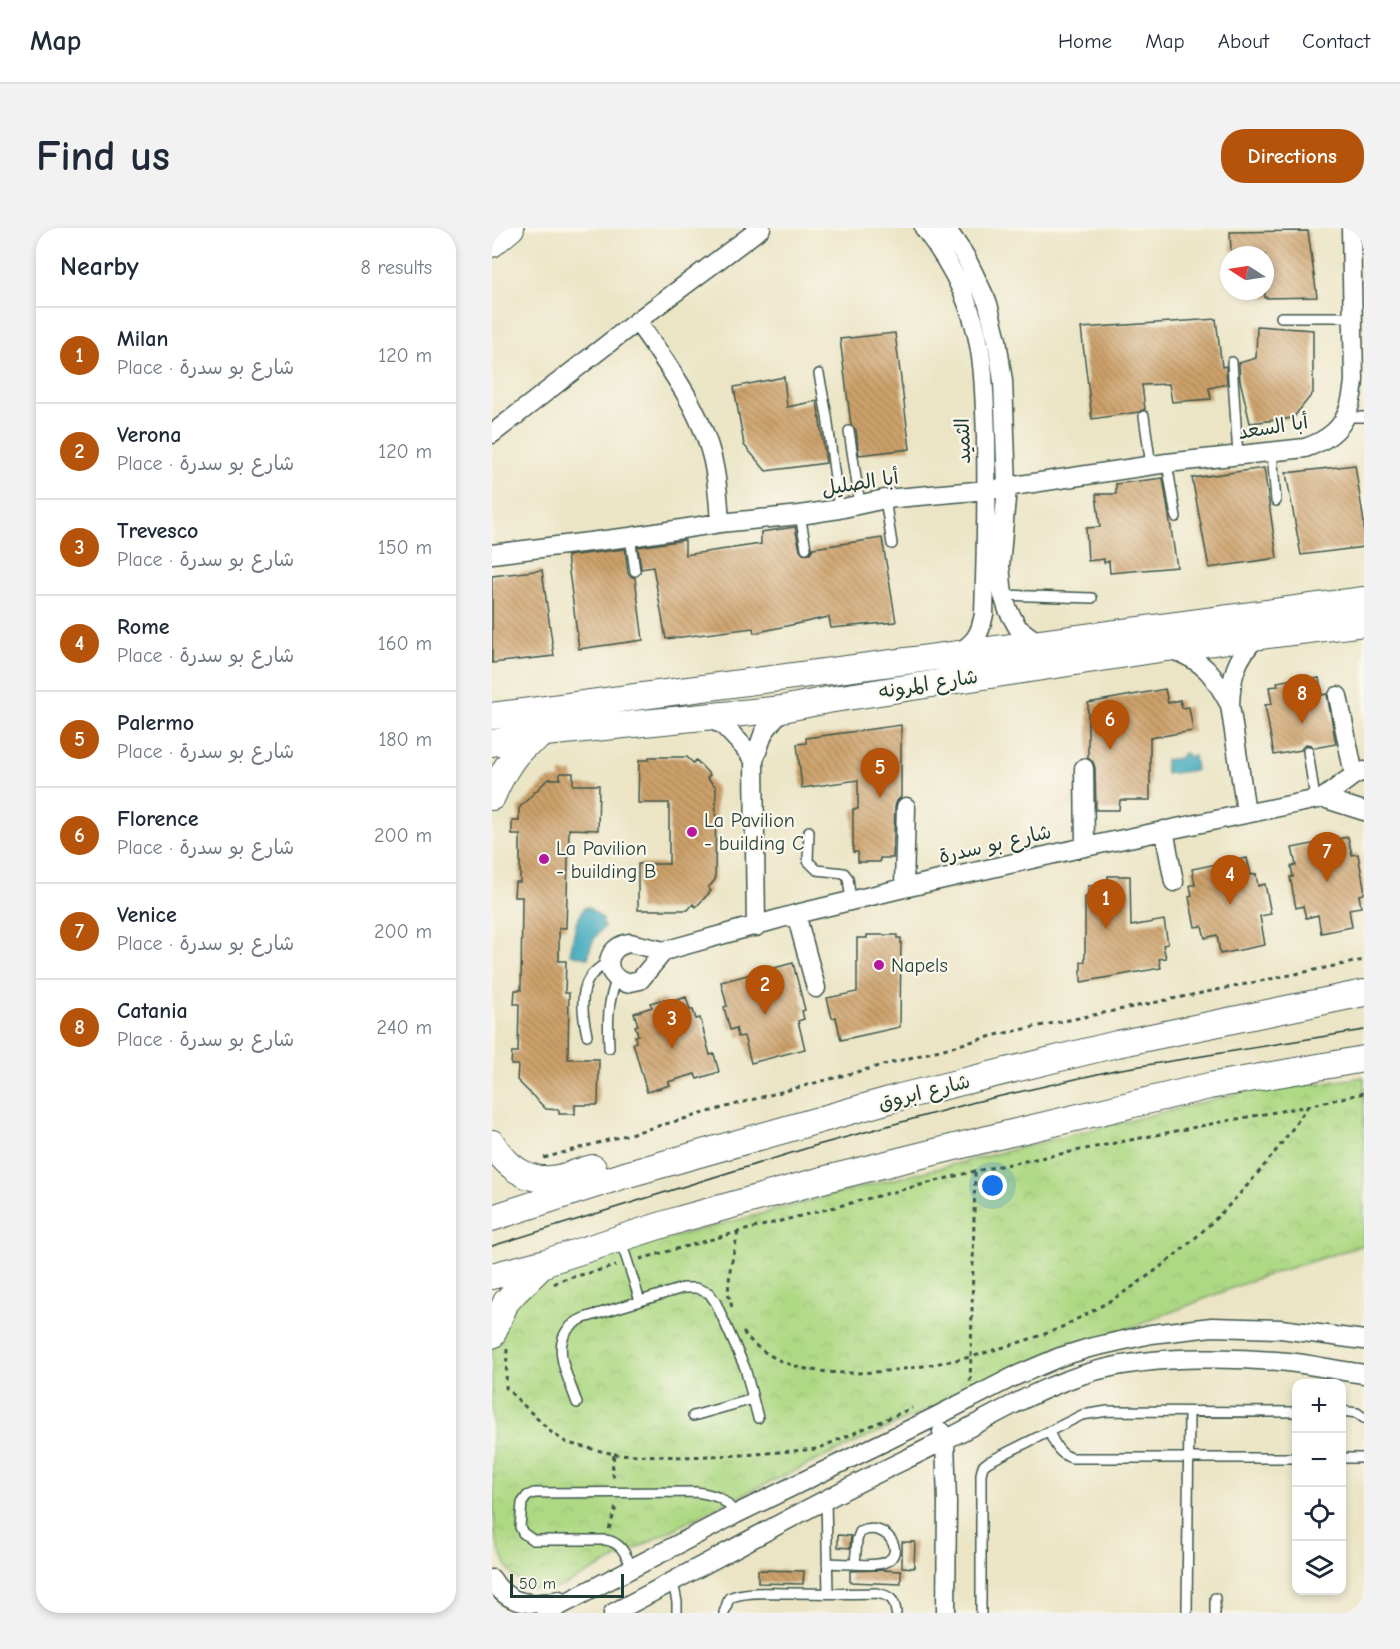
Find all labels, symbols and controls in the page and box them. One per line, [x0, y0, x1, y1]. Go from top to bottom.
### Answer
text: Map [30, 25, 81, 57]
text: Home [1058, 29, 1112, 53]
text: Map [1145, 29, 1185, 53]
text: About [1218, 29, 1269, 53]
text: Contact [1302, 29, 1370, 53]
button: Directions [1221, 129, 1364, 183]
text: Find us [36, 132, 170, 181]
north arrow [1220, 246, 1274, 300]
text: Nearby [60, 252, 139, 282]
text: 8 results [360, 256, 432, 279]
text: Milan [117, 326, 168, 352]
text: 1 [76, 344, 83, 367]
text: 120 m [378, 344, 432, 367]
text: Place · شارع بو سدرة [117, 356, 294, 379]
street label: أبا السعد [1236, 410, 1310, 444]
street label: الثميد [951, 418, 975, 464]
text: Verona [117, 422, 181, 448]
text: 2 [75, 440, 84, 463]
text: 120 m [378, 440, 432, 463]
text: Place · شارع بو سدرة [117, 452, 294, 475]
street label: أبا الصليل [820, 466, 900, 500]
text: Trevesco [117, 518, 198, 544]
text: 3 [75, 536, 84, 559]
text: 150 m [378, 536, 432, 559]
text: Place · شارع بو سدرة [117, 548, 294, 571]
text: Rome [117, 614, 170, 640]
text: 4 [75, 632, 84, 655]
text: 160 m [378, 632, 432, 655]
text: Place · شارع بو سدرة [117, 644, 294, 667]
street label: شارع المرونه [876, 665, 980, 705]
pin: 8 [1282, 674, 1322, 724]
pin: 6 [1090, 700, 1130, 750]
text: Palermo [117, 710, 194, 736]
text: 5 [74, 728, 85, 751]
text: 180 m [378, 728, 432, 751]
text: Place · شارع بو سدرة [117, 740, 294, 763]
pin: 5 [860, 748, 900, 798]
text: Florence [117, 806, 198, 832]
place label: La Pavilion - building C [704, 809, 804, 855]
street label: شارع بو سدرة [936, 820, 1054, 870]
text: 6 [74, 824, 85, 847]
text: 200 m [374, 824, 432, 847]
marker: La Pavilion - building C [685, 825, 699, 839]
pin: 7 [1308, 832, 1346, 882]
text: Place · شارع بو سدرة [117, 836, 294, 859]
place label: La Pavilion - building B [556, 837, 656, 883]
marker: La Pavilion - building B [537, 852, 551, 866]
pin: 4 [1210, 856, 1250, 905]
pin: 1 [1086, 880, 1126, 929]
text: Venice [117, 902, 177, 928]
text: 7 [75, 920, 84, 943]
text: 200 m [374, 920, 432, 943]
text: Place · شارع بو سدرة [117, 932, 294, 955]
place label: Napels [891, 954, 948, 977]
marker: Napels [872, 958, 886, 972]
pin: 2 [746, 966, 784, 1015]
text: Catania [117, 998, 188, 1024]
pin: 3 [652, 1000, 692, 1049]
text: 8 [74, 1016, 85, 1039]
text: 240 m [377, 1016, 432, 1039]
text: Place · شارع بو سدرة [117, 1028, 294, 1051]
street label: شارع ابروق [876, 1069, 973, 1116]
your location [978, 1171, 1007, 1200]
map controls [1292, 1379, 1346, 1595]
button: + [1292, 1379, 1346, 1433]
button: − [1292, 1433, 1346, 1487]
button: locate [1292, 1487, 1346, 1541]
button: layers [1292, 1541, 1346, 1595]
scale bar [510, 1571, 624, 1598]
text: 50 m [519, 1575, 556, 1593]

